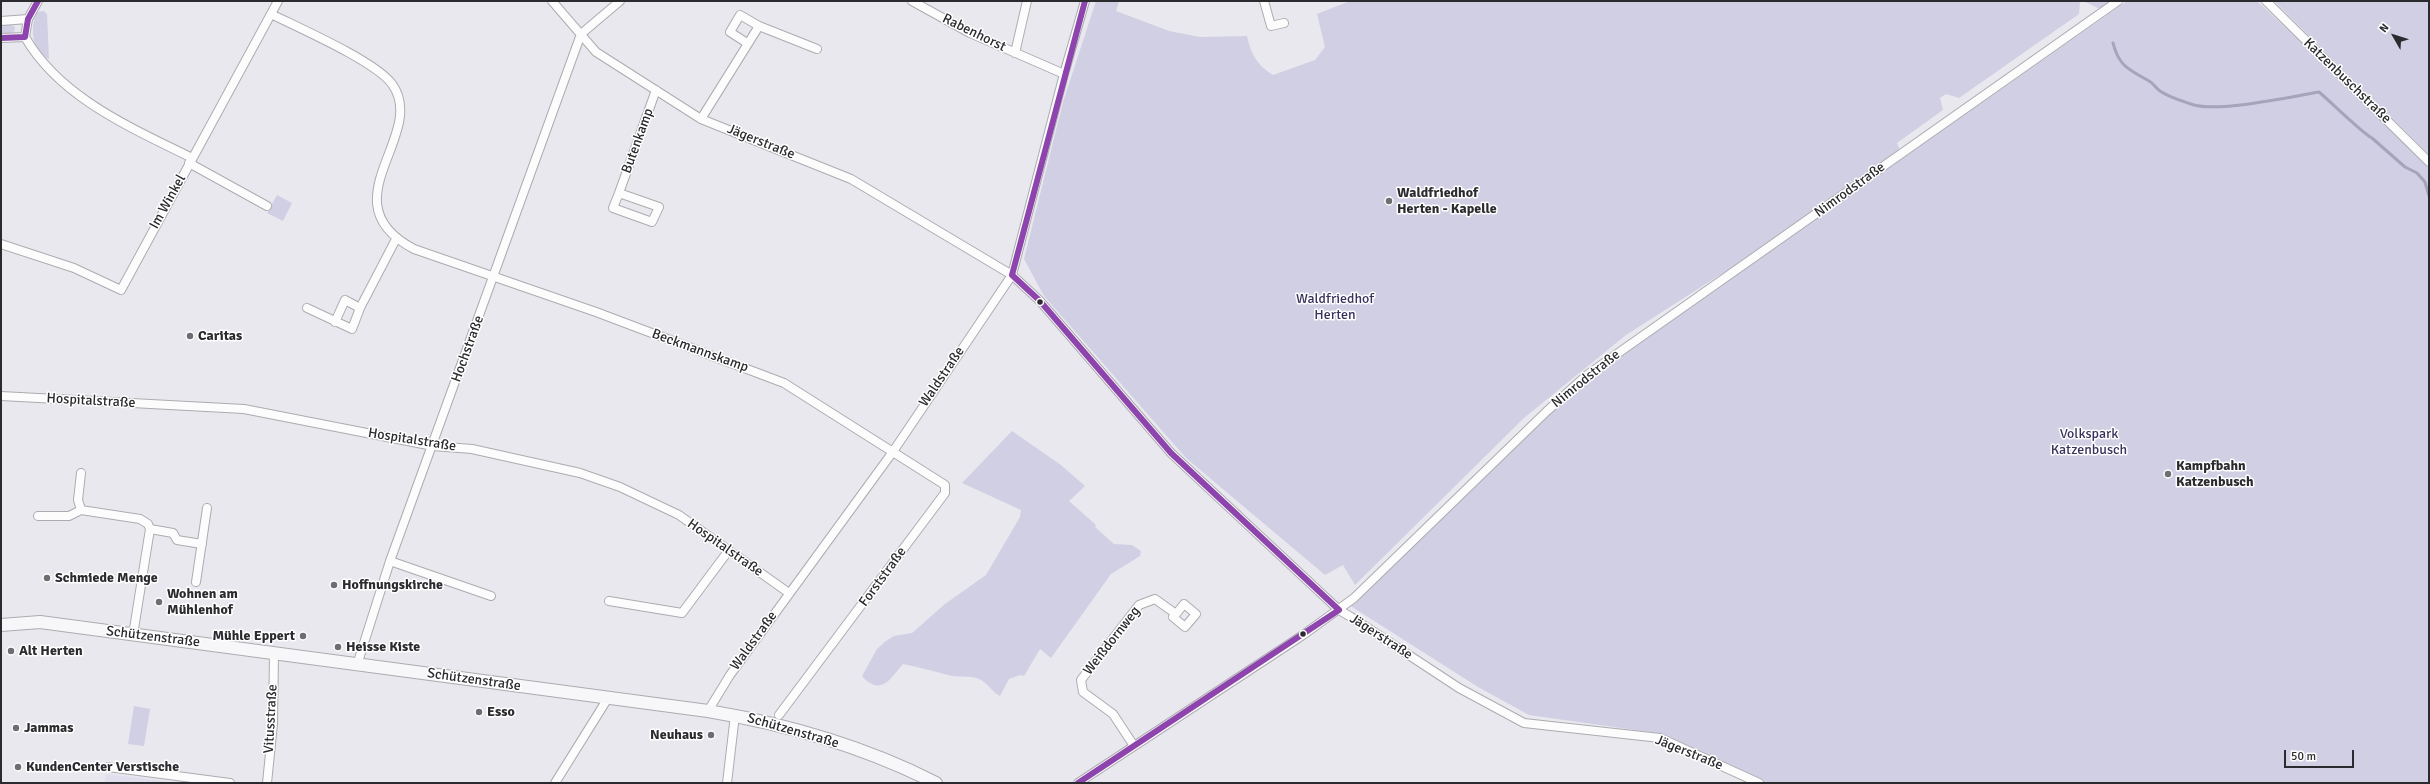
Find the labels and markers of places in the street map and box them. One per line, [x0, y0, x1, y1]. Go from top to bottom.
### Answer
place label: Waldfriedhof Herten - Kapelle [1397, 185, 1497, 218]
marker: Waldfriedhof Herten - Kapelle [1384, 196, 1394, 206]
unlabelled marker [1035, 297, 1045, 307]
place label: Caritas [198, 328, 242, 344]
marker: Caritas [185, 331, 195, 341]
place label: Kampfbahn Katzenbusch [2176, 458, 2254, 490]
marker: Kampfbahn Katzenbusch [2163, 469, 2173, 479]
place label: Schmiede Menge [55, 570, 158, 586]
marker: Schmiede Menge [42, 573, 52, 583]
place label: Hoffnungskirche [342, 577, 443, 593]
marker: Hoffnungskirche [329, 580, 339, 590]
place label: Wohnen am Mühlenhof [167, 586, 238, 618]
marker: Wohnen am Mühlenhof [154, 597, 164, 607]
place label: Mühle Eppert [212, 628, 295, 644]
unlabelled marker [1298, 629, 1308, 639]
marker: Mühle Eppert [298, 631, 308, 641]
place label: Heisse Kiste [346, 639, 420, 655]
marker: Heisse Kiste [333, 642, 343, 652]
place label: Alt Herten [19, 643, 83, 659]
marker: Alt Herten [6, 646, 16, 656]
place label: Esso [487, 704, 515, 720]
marker: Esso [474, 707, 484, 717]
place label: Jammas [24, 720, 74, 736]
marker: Jammas [11, 723, 21, 733]
place label: Neuhaus [650, 727, 703, 743]
marker: Neuhaus [706, 730, 716, 740]
place label: KundenCenter Verstische [26, 759, 179, 775]
marker: KundenCenter Verstische [13, 762, 23, 772]

